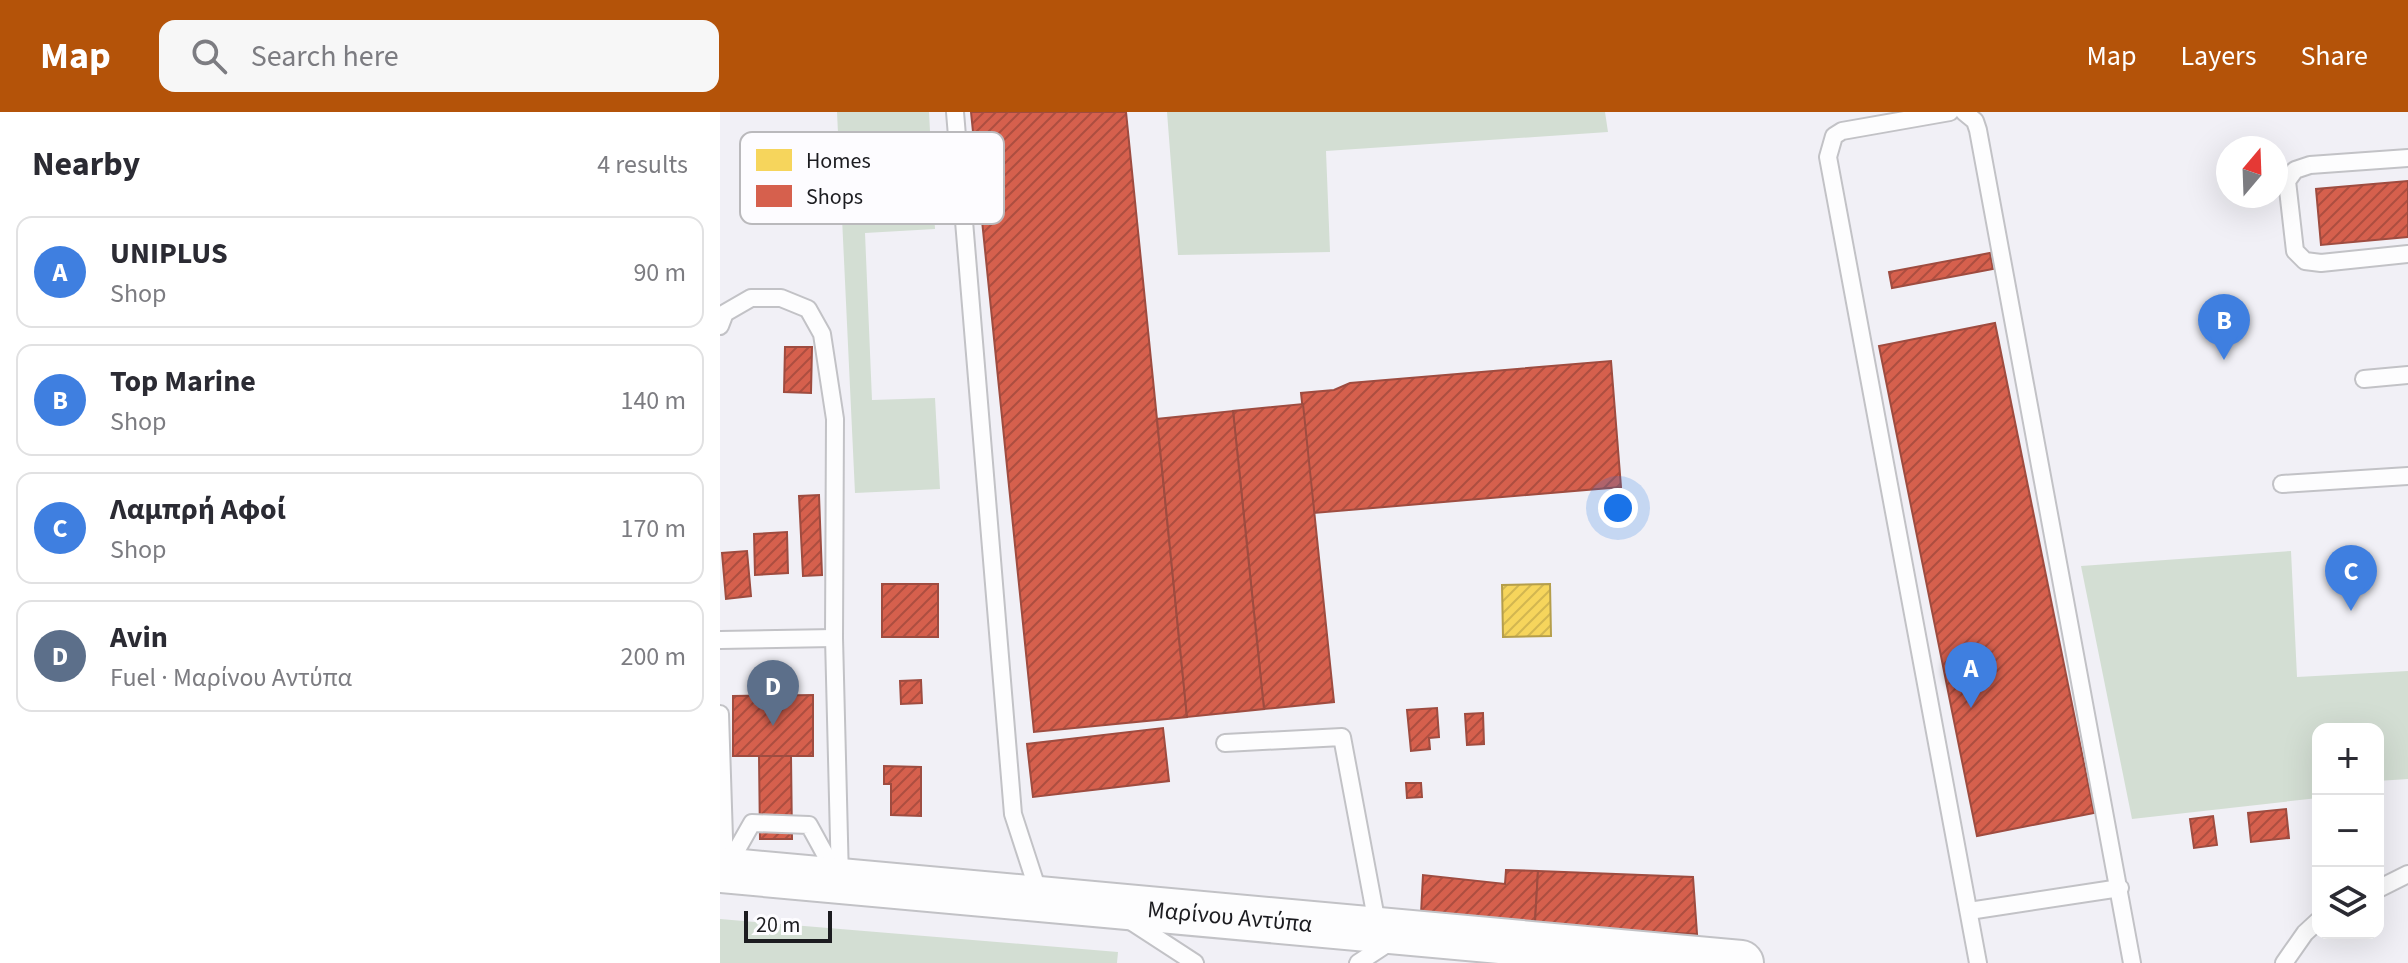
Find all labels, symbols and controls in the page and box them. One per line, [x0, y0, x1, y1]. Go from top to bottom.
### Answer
search box [159, 20, 719, 92]
text: Map [40, 29, 111, 83]
icon: search [187, 34, 231, 78]
text: Search here [251, 35, 399, 78]
text: Map [2086, 36, 2136, 76]
text: Layers [2180, 36, 2256, 76]
text: Share [2300, 36, 2368, 76]
legend [740, 132, 1004, 224]
north arrow [2216, 136, 2288, 208]
text: Nearby [32, 140, 140, 189]
text: Homes [806, 145, 871, 177]
text: 4 results [597, 146, 688, 183]
text: Shops [806, 181, 863, 213]
text: UNIPLUS [110, 232, 228, 275]
text: A [53, 254, 67, 291]
text: 90 m [633, 254, 686, 291]
text: Shop [110, 275, 167, 312]
pin: B [2198, 294, 2250, 360]
text: Top Marine [110, 360, 256, 403]
text: B [52, 382, 68, 419]
text: 140 m [620, 382, 686, 419]
text: Shop [110, 403, 167, 440]
text: Λαμπρή Αφοί [110, 488, 286, 531]
your location [1598, 488, 1638, 528]
text: C [52, 510, 68, 547]
text: 170 m [620, 510, 686, 547]
text: Shop [110, 531, 167, 568]
pin: C [2325, 545, 2377, 611]
text: Avin [110, 616, 168, 659]
text: D [52, 638, 68, 675]
text: 200 m [620, 638, 686, 675]
pin: A [1945, 642, 1997, 708]
text: Fuel · Μαρίνου Αντύπα [110, 659, 352, 696]
pin: D [747, 660, 799, 726]
map controls [2312, 723, 2384, 939]
button: + [2312, 723, 2384, 795]
button: − [2312, 795, 2384, 867]
button: layers [2312, 867, 2384, 939]
street label: Μαρίνου Αντύπα [1146, 892, 1314, 941]
scale bar [744, 907, 832, 943]
text: 20 m [756, 909, 801, 941]

